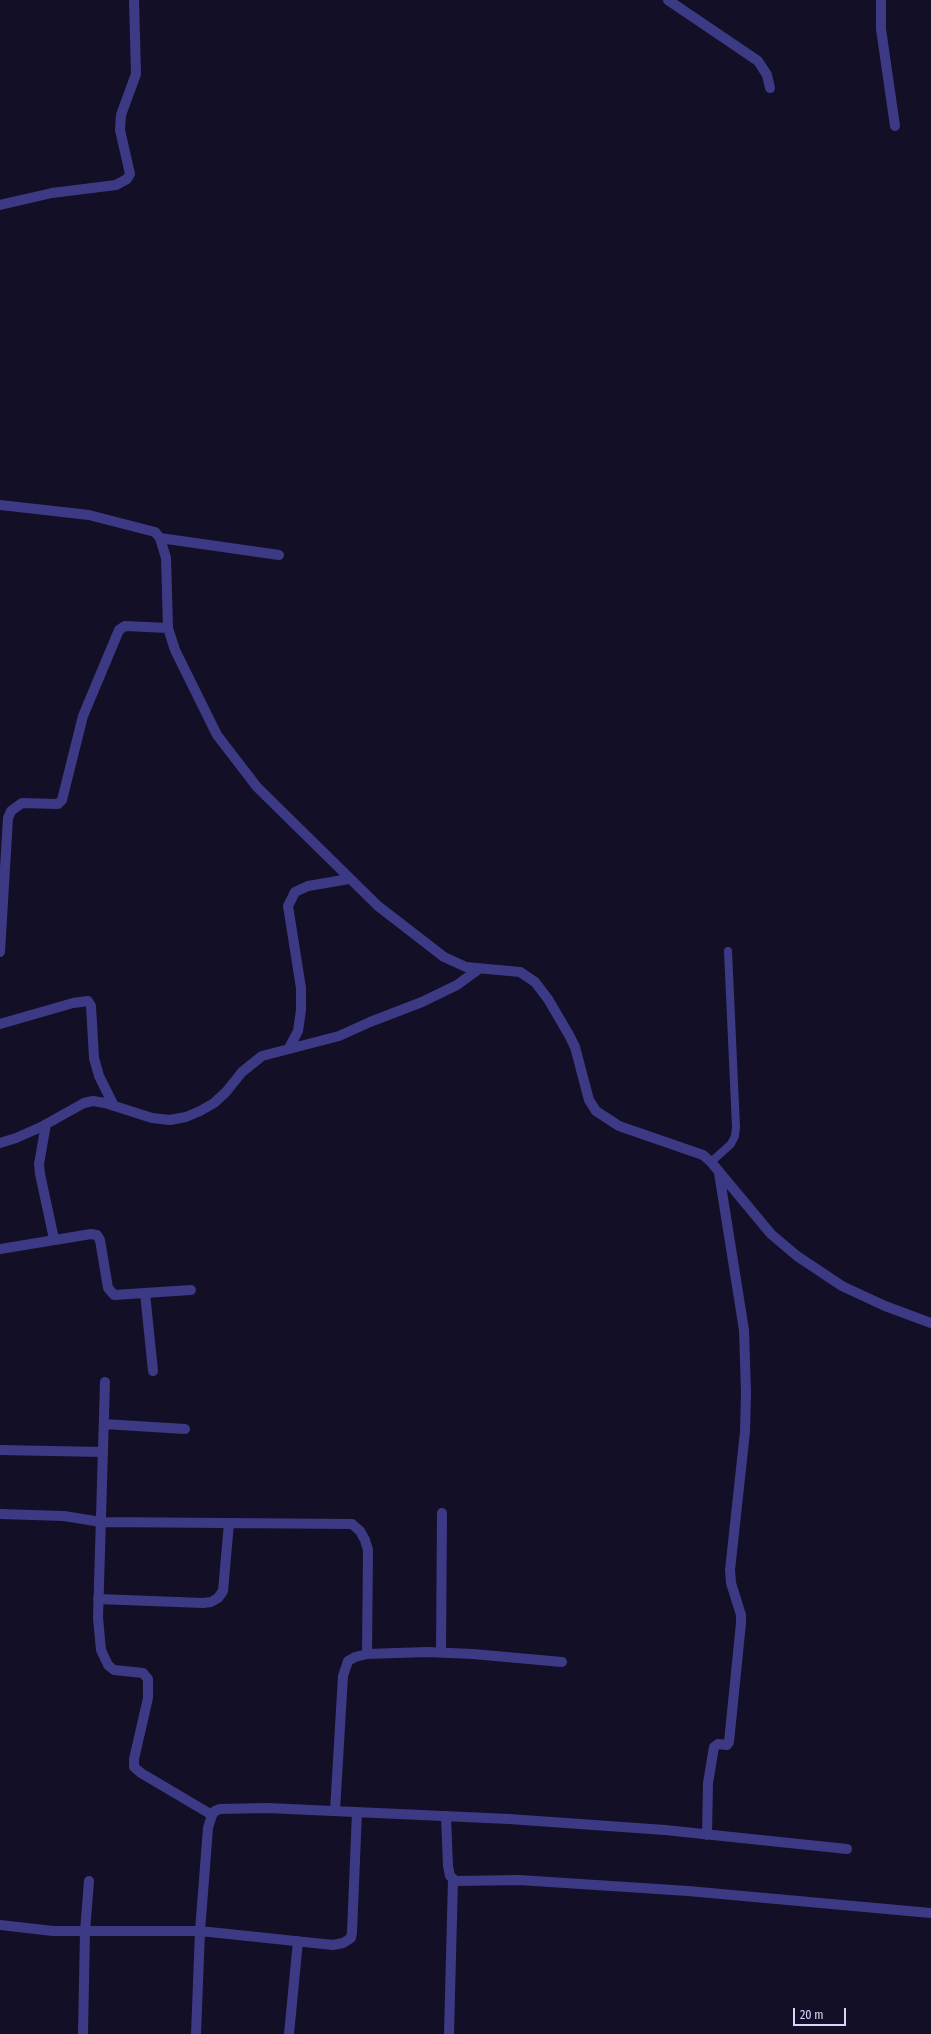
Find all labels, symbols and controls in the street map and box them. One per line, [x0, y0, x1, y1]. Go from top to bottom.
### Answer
scale bar [795, 2000, 848, 2026]
text: 20 m [800, 2008, 824, 2022]

